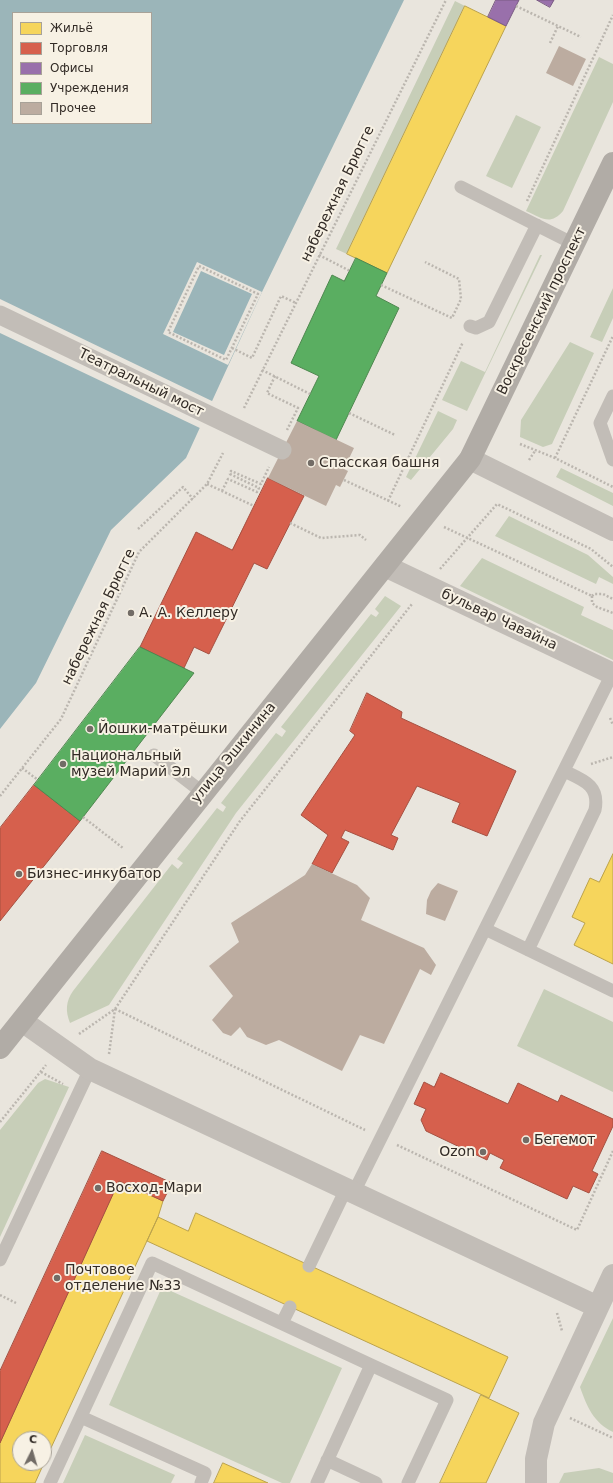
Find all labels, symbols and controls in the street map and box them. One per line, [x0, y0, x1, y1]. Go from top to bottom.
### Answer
legend [12, 12, 152, 124]
text: Жильё [50, 21, 93, 35]
text: Торговля [50, 41, 108, 55]
text: Офисы [50, 61, 94, 75]
text: Учреждения [50, 81, 129, 95]
text: Прочее [50, 101, 96, 115]
street label: набережная Брюгге [298, 123, 378, 265]
street label: Воскресенский проспект [494, 224, 590, 398]
street label: Театральный мост [76, 345, 206, 421]
place label: Спасская башня [319, 455, 439, 471]
marker: Спасская башня [306, 458, 316, 468]
street label: набережная Брюгге [59, 546, 139, 688]
street label: бульвар Чавайна [438, 586, 560, 654]
place label: А. А. Келлеру [139, 605, 238, 621]
marker: А. А. Келлеру [126, 608, 136, 618]
street label: улица Эшкинина [188, 699, 280, 807]
place label: Йошки-матрёшки [98, 721, 228, 737]
marker: Йошки-матрёшки [85, 724, 95, 734]
place label: Национальный музей Марий Эл [71, 748, 190, 780]
marker: Национальный музей Марий Эл [58, 759, 68, 769]
place label: Бизнес-инкубатор [27, 866, 161, 882]
marker: Бизнес-инкубатор [14, 869, 24, 879]
place label: Бегемот [534, 1132, 595, 1148]
marker: Бегемот [521, 1135, 531, 1145]
place label: Ozon [439, 1144, 475, 1160]
marker: Ozon [478, 1147, 488, 1157]
place label: Восход-Мари [106, 1180, 202, 1196]
marker: Восход-Мари [93, 1183, 103, 1193]
place label: Почтовое отделение №33 [65, 1262, 181, 1294]
marker: Почтовое отделение №33 [52, 1273, 62, 1283]
north arrow [12, 1431, 52, 1471]
text: С [28, 1433, 38, 1446]

